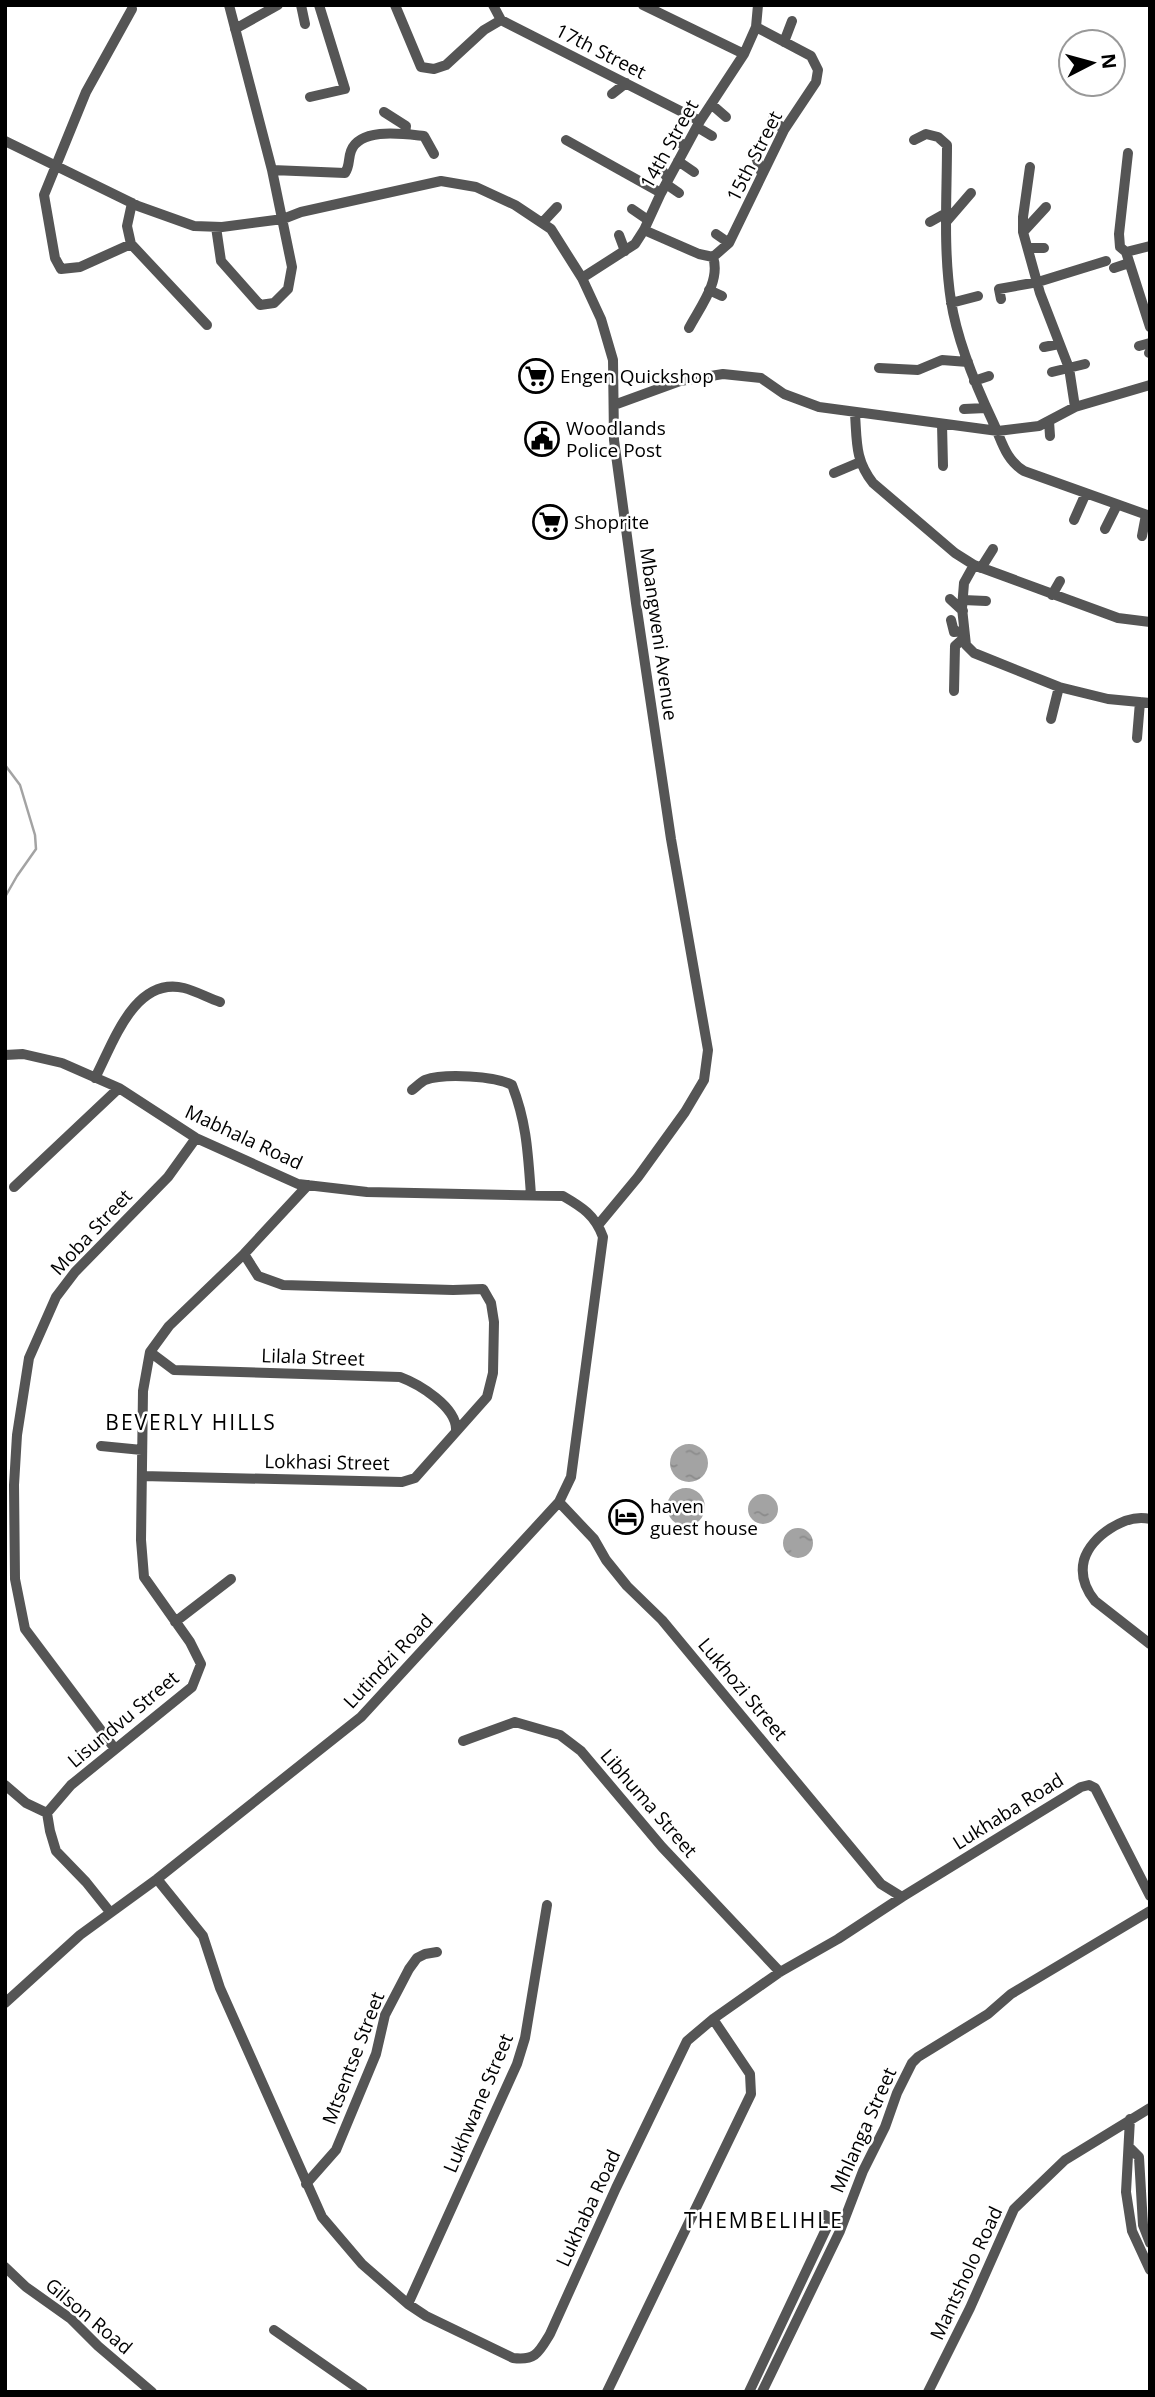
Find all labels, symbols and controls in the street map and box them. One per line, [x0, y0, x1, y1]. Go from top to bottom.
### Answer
street label: 17th Street [551, 17, 651, 85]
north arrow [1057, 28, 1127, 98]
text: N [1095, 52, 1123, 70]
street label: 14th Street [634, 95, 704, 193]
street label: 15th Street [720, 106, 788, 206]
supermarket icon: Engen Quickshop [517, 357, 555, 395]
place label: Engen Quickshop [560, 363, 714, 389]
place label: Woodlands Police Post [566, 415, 666, 463]
public building icon: Woodlands Police Post [523, 420, 561, 458]
supermarket icon: Shoprite [531, 503, 569, 541]
place label: Shoprite [574, 509, 649, 535]
street label: Mbangweni Avenue [634, 546, 684, 722]
street label: Mabhala Road [181, 1098, 307, 1176]
street label: Moba Street [44, 1183, 138, 1281]
street label: Lilala Street [261, 1342, 365, 1372]
district label: BEVERLY HILLS [105, 1408, 277, 1436]
street label: Lokhasi Street [264, 1448, 390, 1476]
place label: haven guest house [650, 1493, 758, 1541]
hotel icon: haven guest house [607, 1498, 645, 1536]
street label: Lutindzi Road [337, 1608, 439, 1714]
street label: Lukhozi Street [692, 1632, 794, 1746]
street label: Lisundvu Street [62, 1665, 184, 1773]
street label: Libhuma Street [595, 1743, 704, 1863]
street label: Lukhaba Road [948, 1767, 1068, 1855]
street label: Mtsentse Street [316, 1988, 390, 2128]
street label: Lukhwane Street [437, 2029, 519, 2177]
street label: Mhlanga Street [824, 2063, 902, 2197]
street label: Lukhaba Road [550, 2145, 626, 2271]
street label: Mantsholo Road [924, 2202, 1008, 2344]
district label: THEMBELIHLE [684, 2206, 844, 2234]
street label: Gilson Road [40, 2272, 138, 2360]

